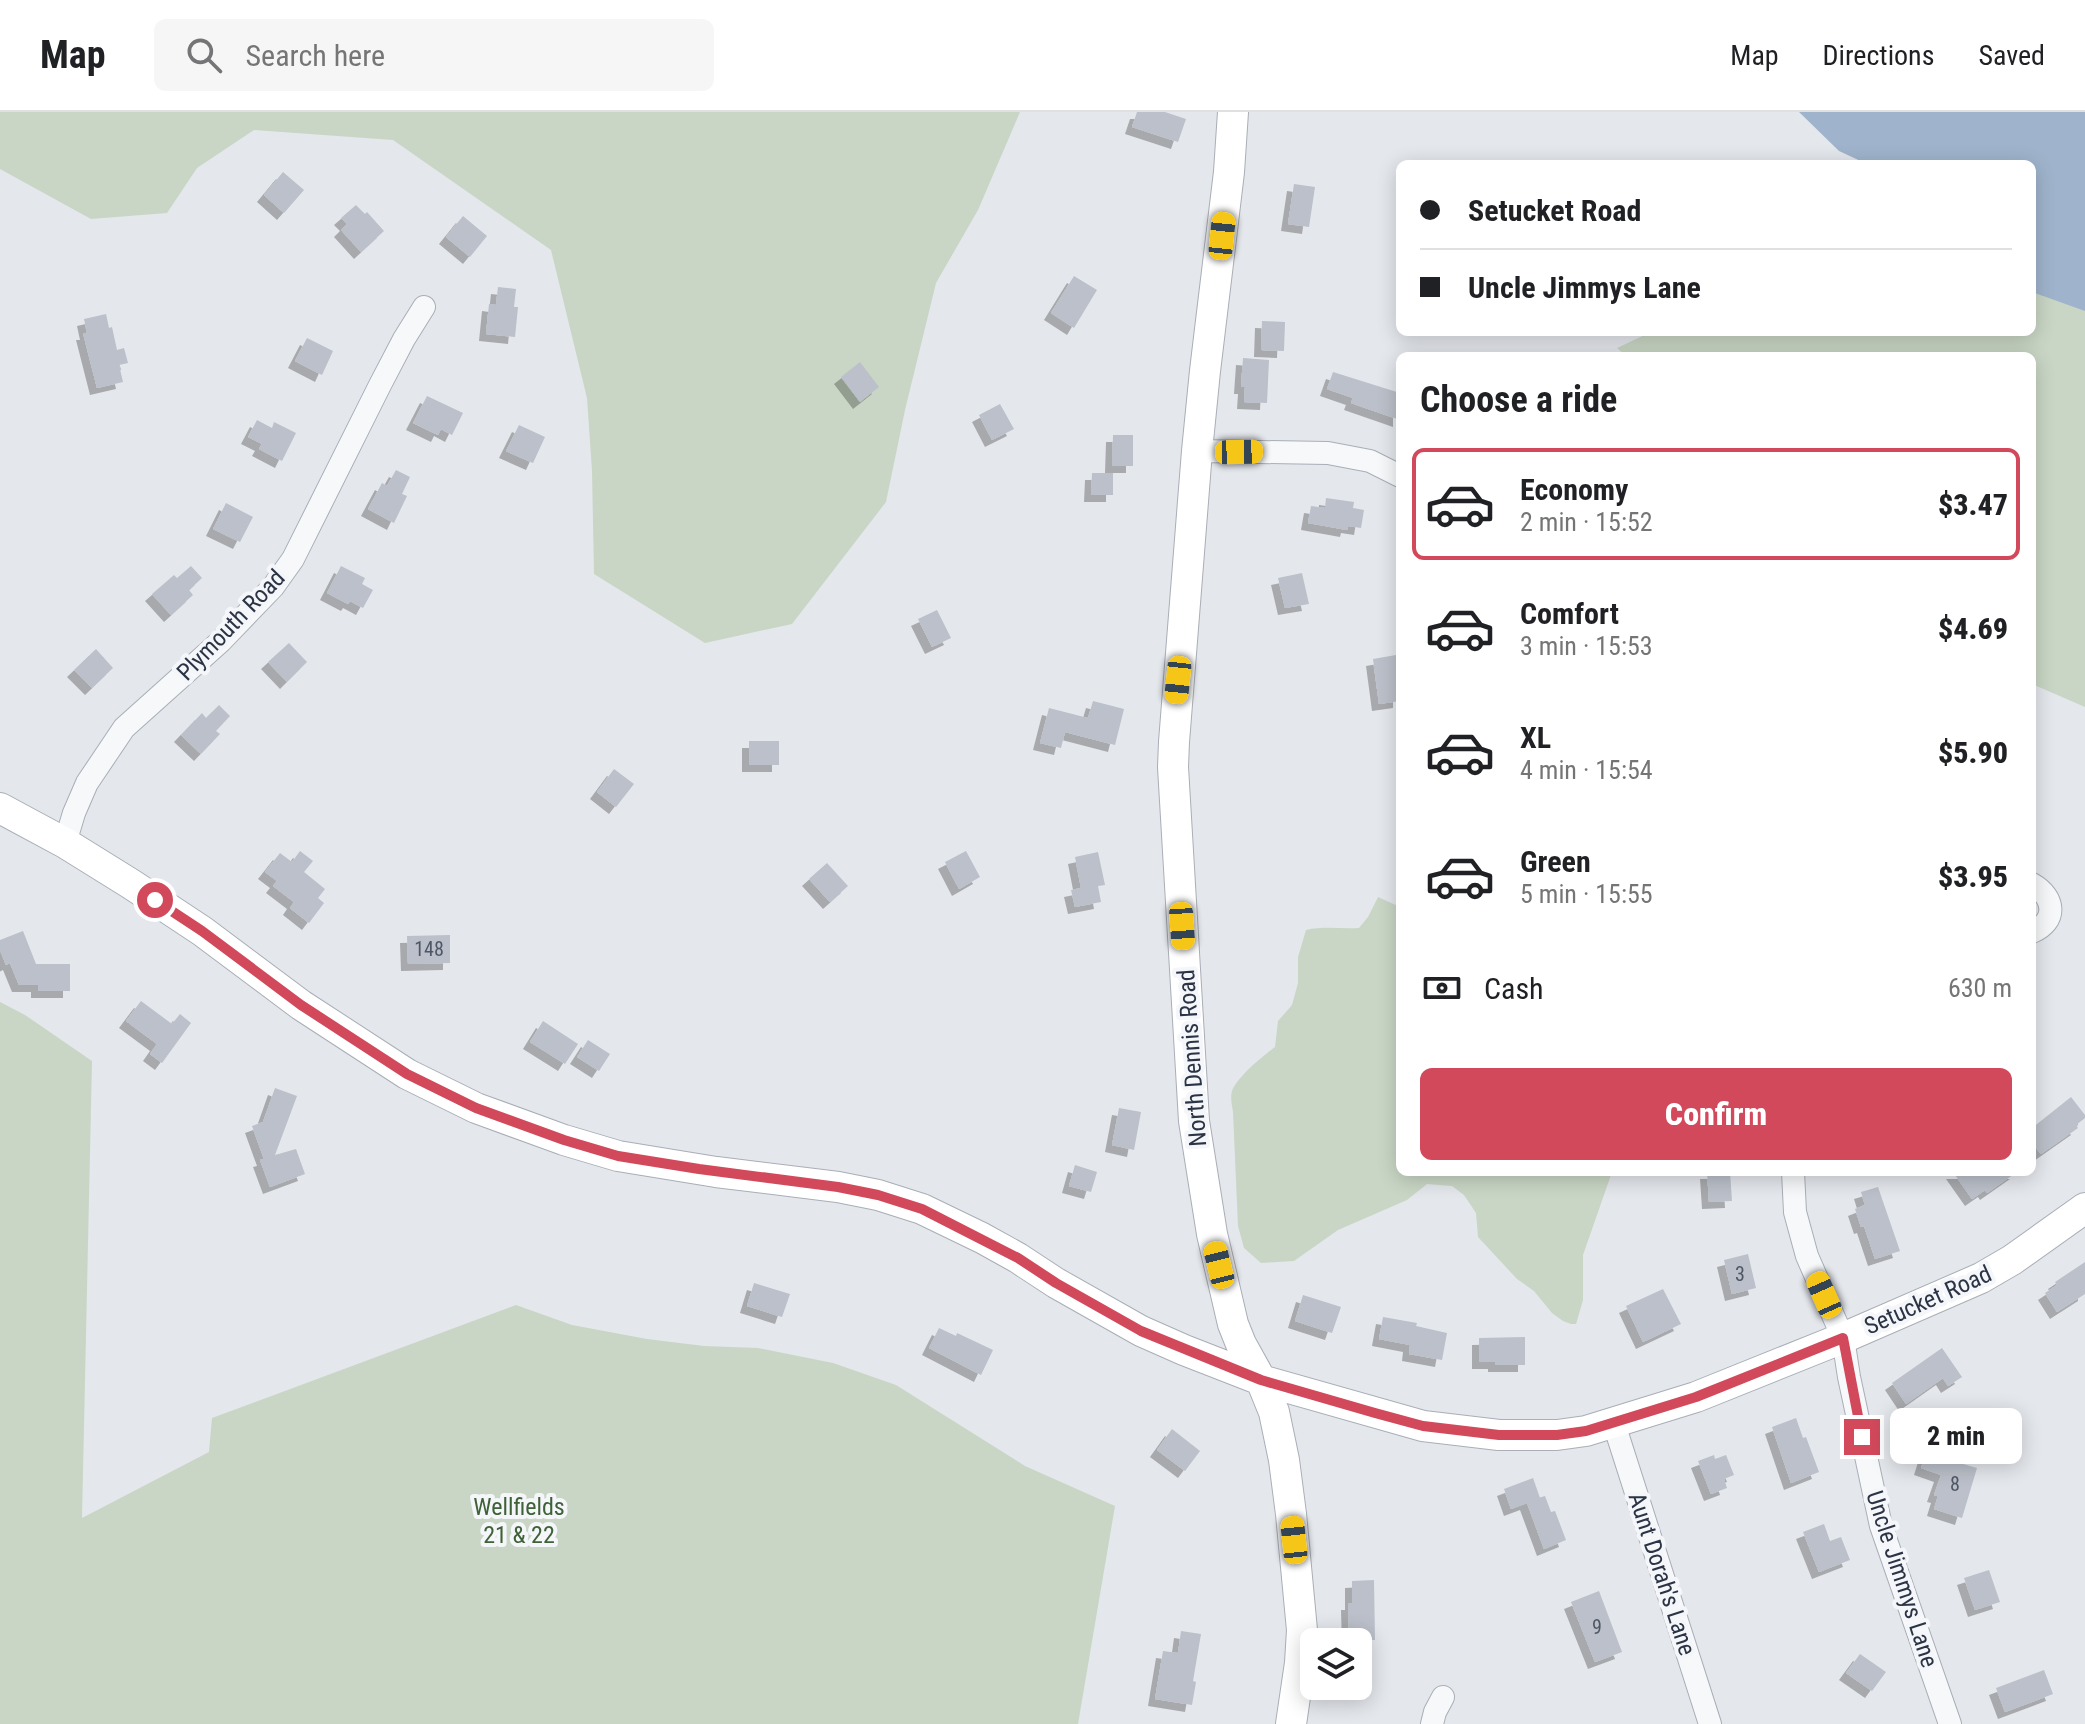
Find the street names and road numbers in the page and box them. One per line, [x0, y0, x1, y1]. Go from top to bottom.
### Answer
street label: Plymouth Road [171, 564, 291, 686]
street label: North Dennis Road [1172, 969, 1212, 1147]
street label: Setucket Road [1860, 1260, 1996, 1340]
street label: Uncle Jimmys Lane [1860, 1487, 1944, 1671]
street label: Aunt Dorah's Lane [1622, 1489, 1702, 1659]

